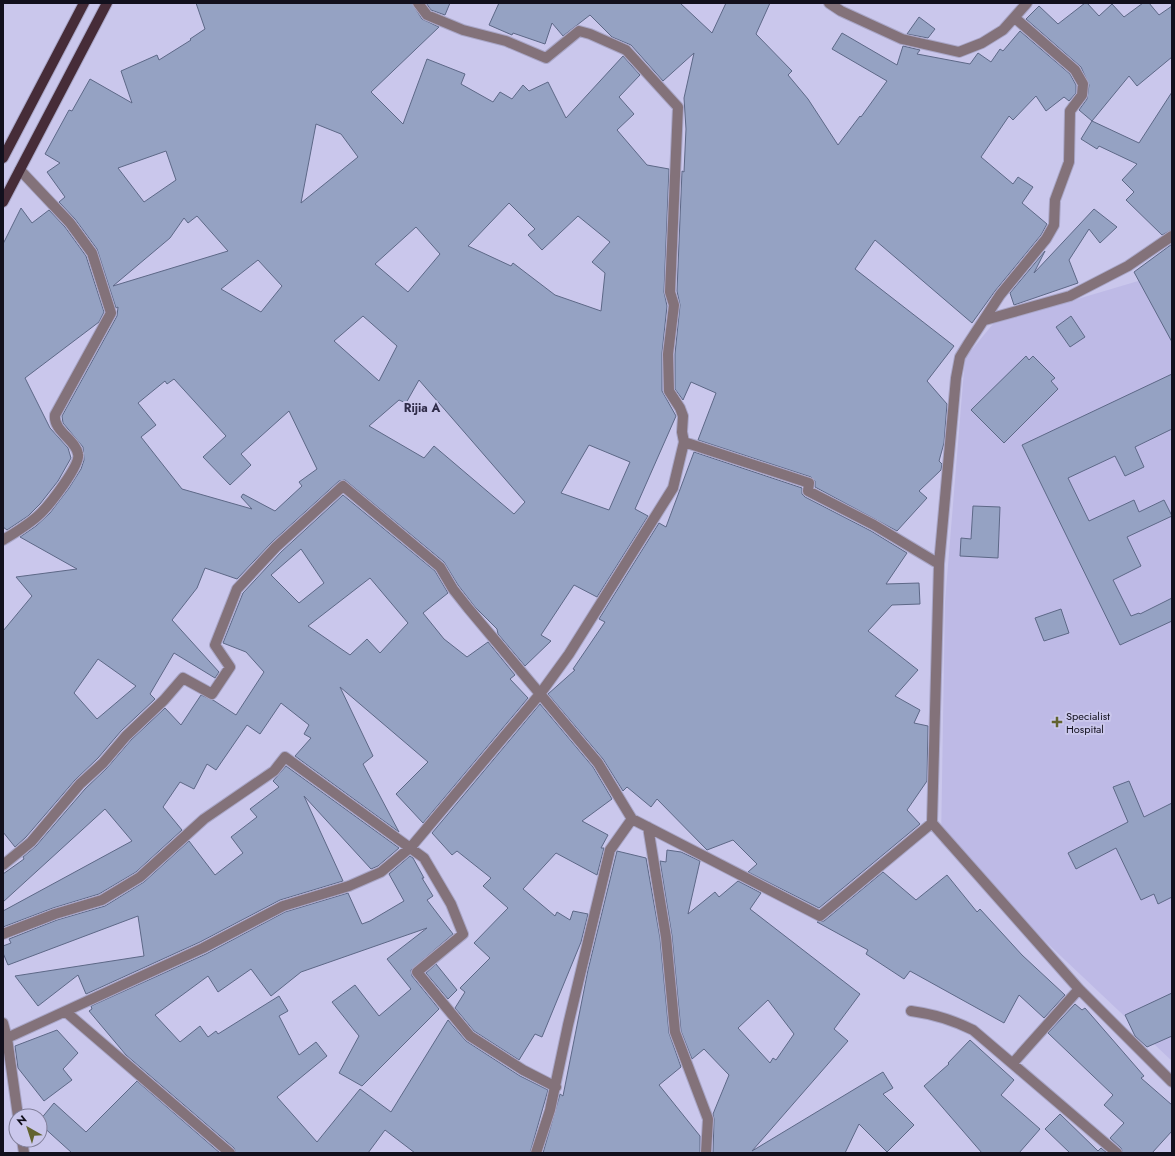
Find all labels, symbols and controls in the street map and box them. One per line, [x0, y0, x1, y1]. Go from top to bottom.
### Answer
district label: Rijia A [404, 399, 440, 417]
place label: Specialist Hospital [1066, 708, 1110, 737]
marker: Specialist Hospital [1051, 716, 1063, 728]
north arrow [8, 1108, 48, 1148]
text: N [13, 1111, 30, 1129]

